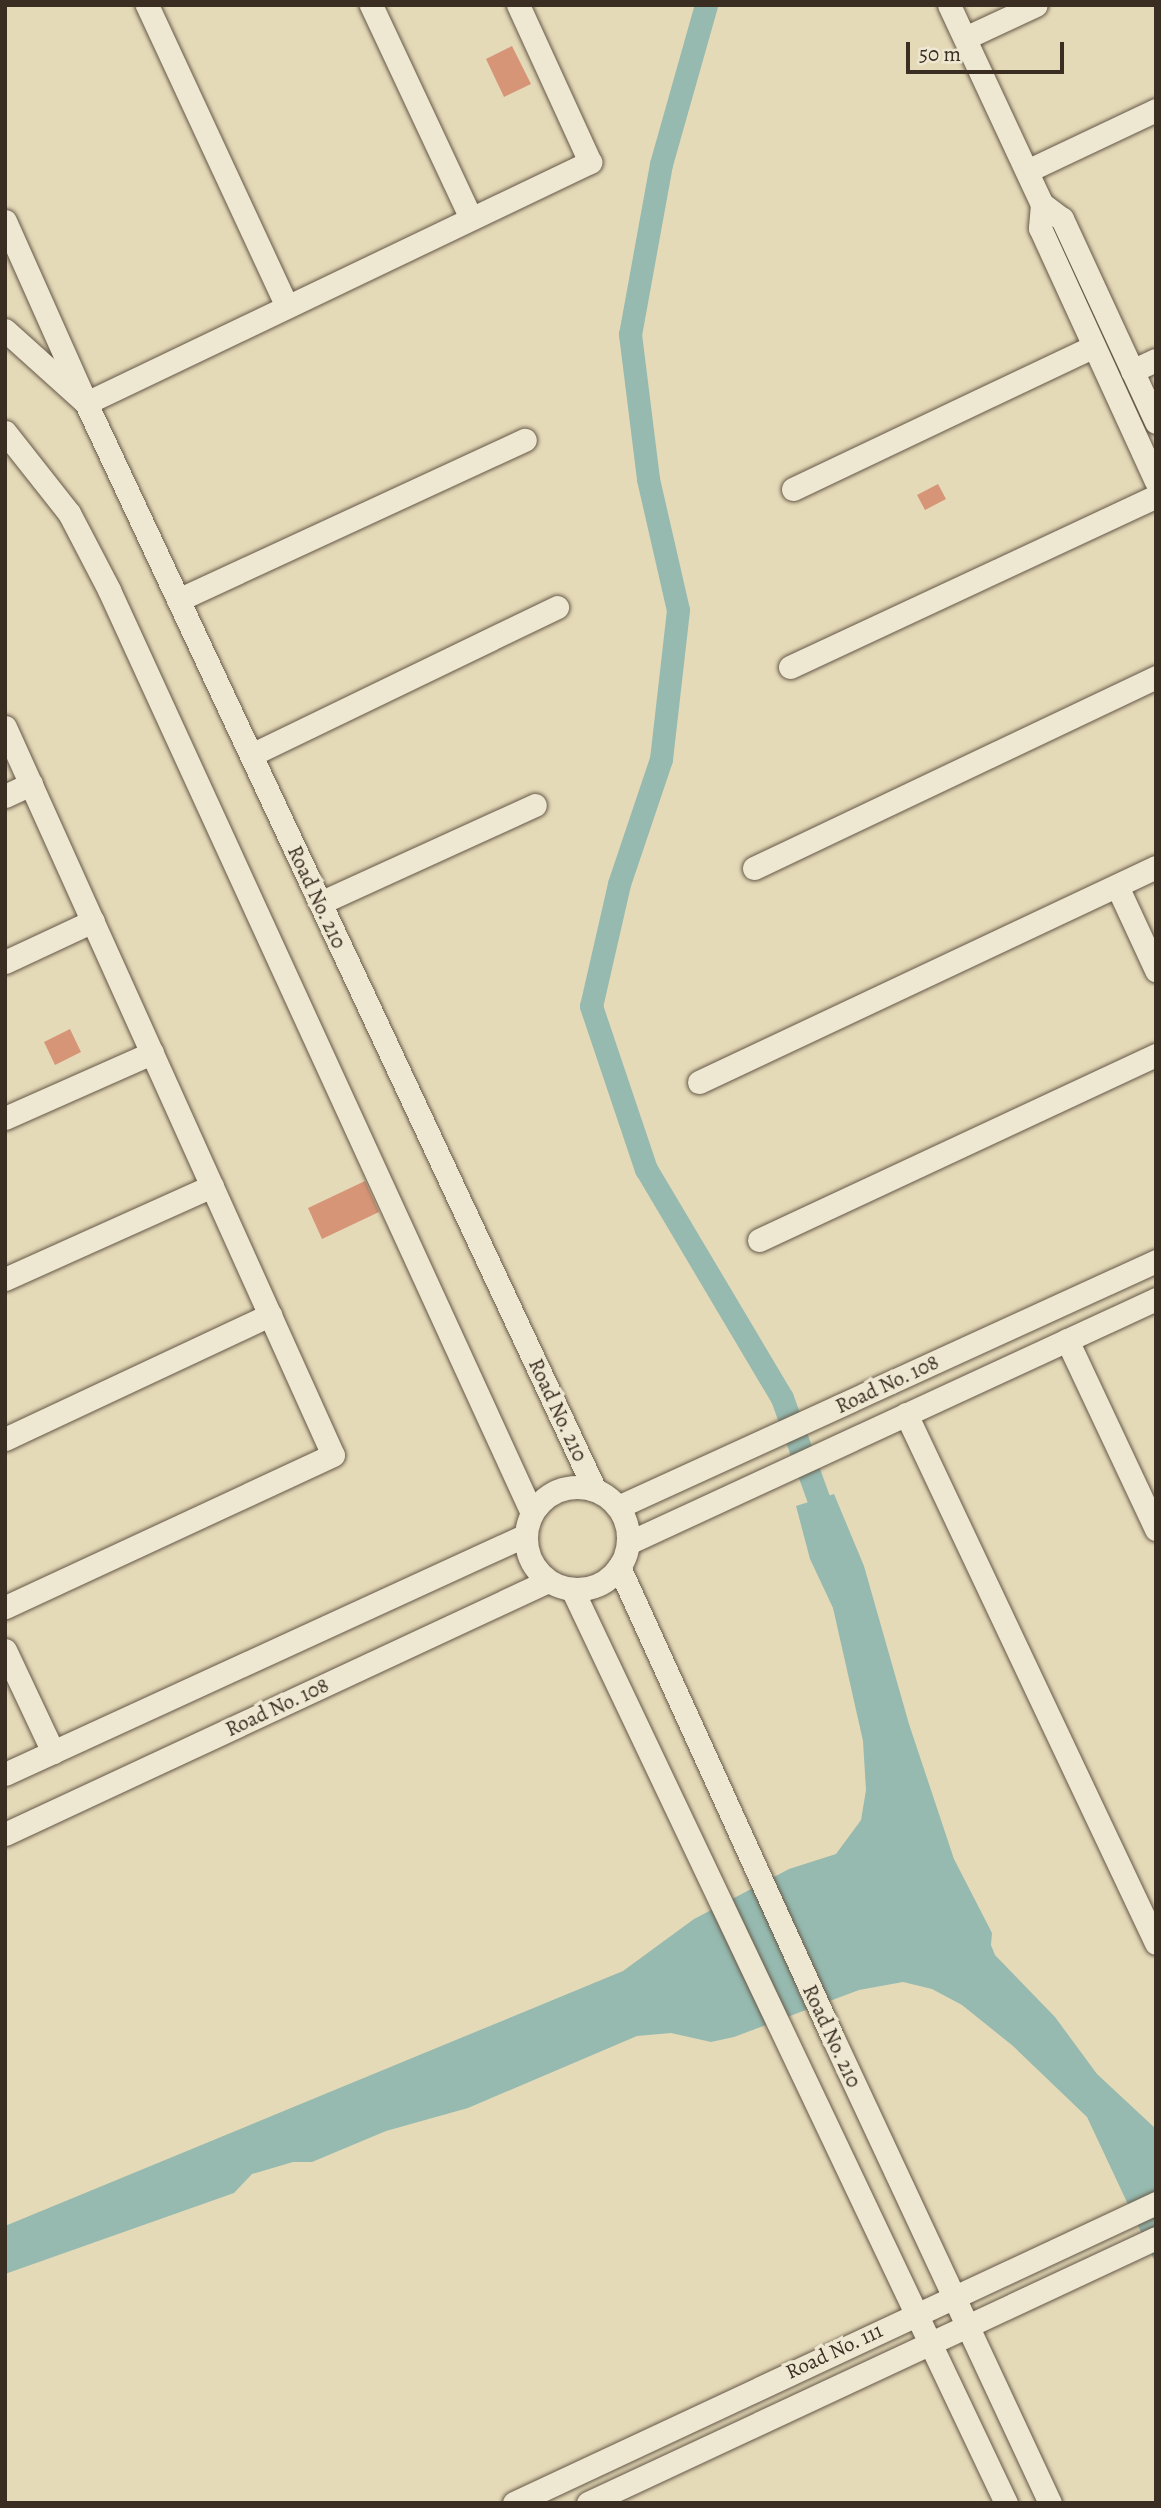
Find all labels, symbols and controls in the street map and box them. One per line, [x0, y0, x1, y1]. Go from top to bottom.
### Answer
scale bar [909, 28, 1066, 72]
text: 50 m [919, 40, 961, 68]
street label: Road No. 210 [282, 841, 352, 953]
street label: Road No. 108 [831, 1349, 943, 1419]
street label: Road No. 210 [523, 1354, 593, 1466]
street label: Road No. 108 [221, 1672, 333, 1742]
street label: Road No. 210 [797, 1980, 867, 2092]
street label: Road No. 111 [781, 2318, 887, 2384]

